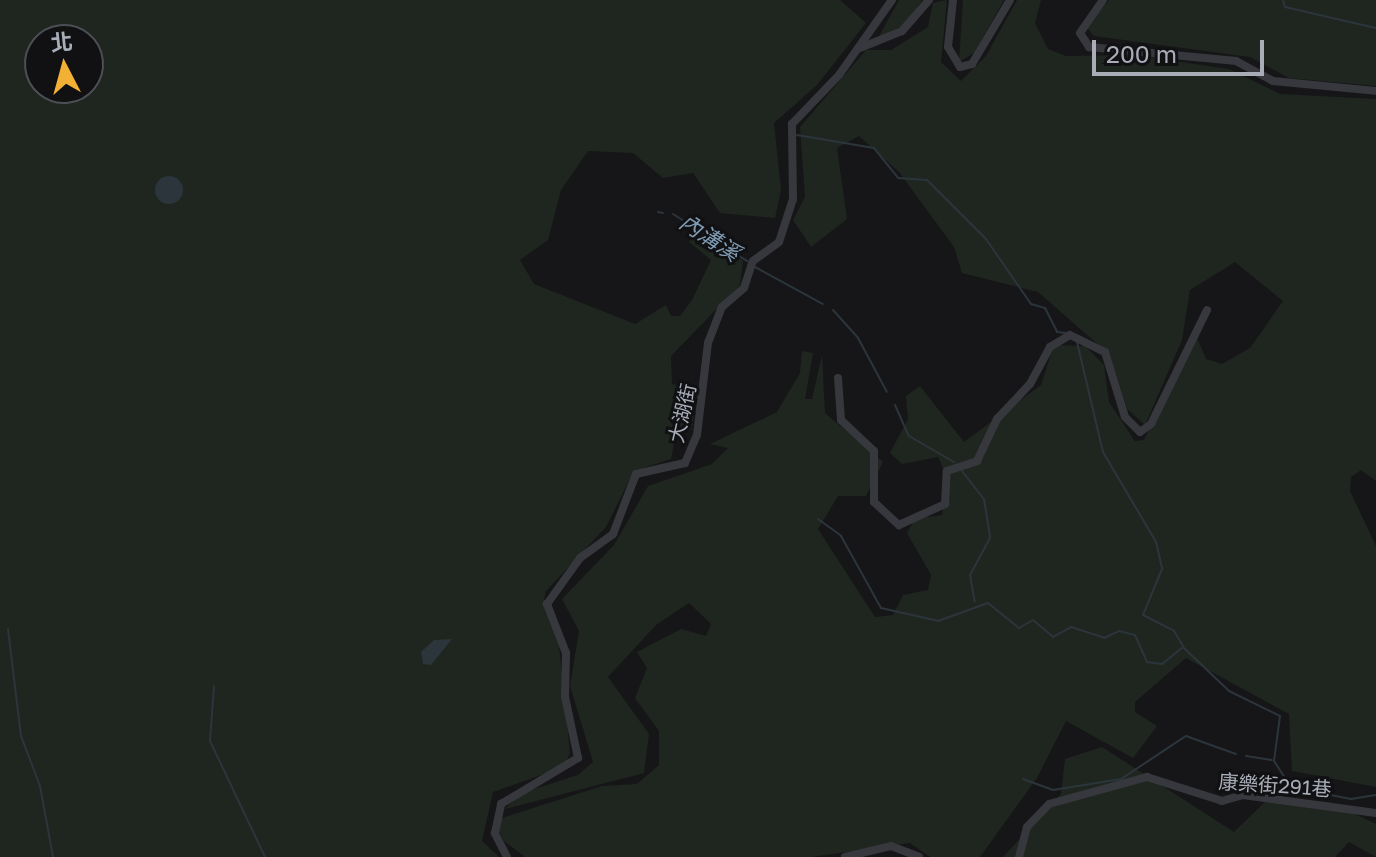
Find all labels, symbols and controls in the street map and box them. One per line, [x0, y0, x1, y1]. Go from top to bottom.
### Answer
north arrow [24, 24, 104, 104]
scale bar [1096, 24, 1268, 74]
text: 北 [49, 27, 74, 56]
text: 200 m [1106, 39, 1177, 68]
water label: 內溝溪 [675, 208, 745, 266]
street label: 大湖街 [664, 381, 700, 445]
street label: 康樂街291巷 [1218, 769, 1332, 801]

